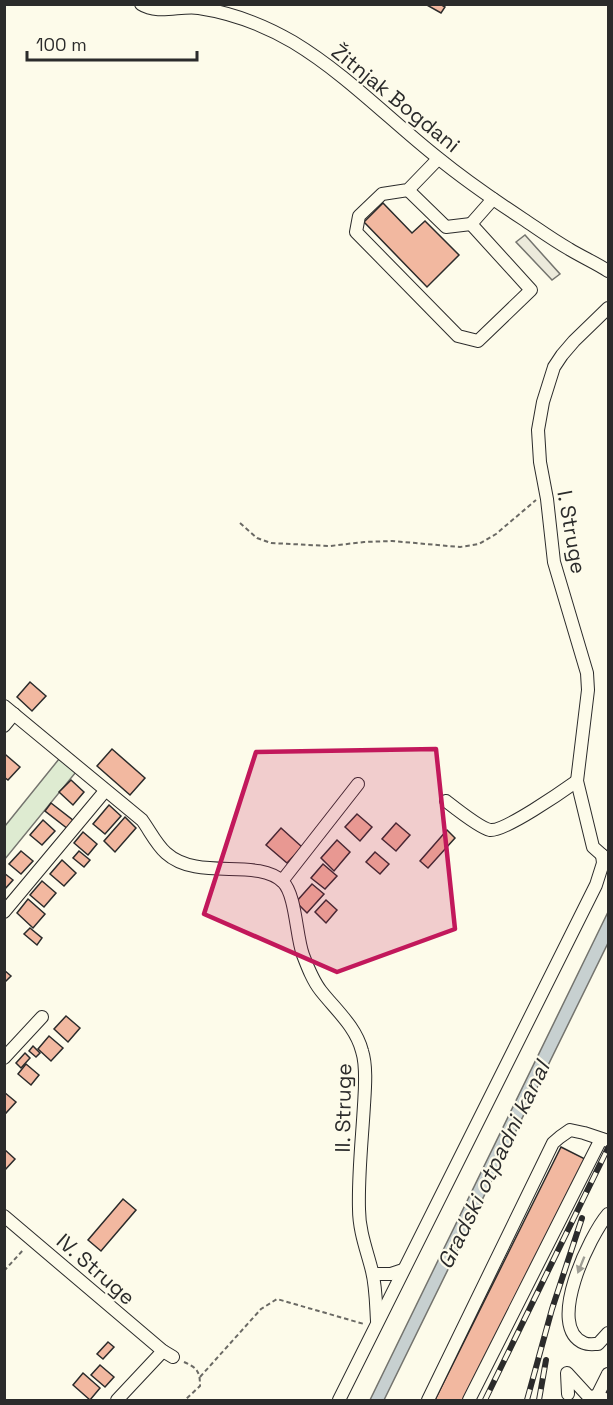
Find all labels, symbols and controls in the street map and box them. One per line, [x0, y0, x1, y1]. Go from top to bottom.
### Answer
scale bar [27, 24, 196, 62]
text: 100 m [36, 33, 87, 56]
street label: Žitnjak Bogdani [326, 38, 466, 158]
street label: I. Struge [551, 488, 593, 576]
water label: Gradski otpadni kanal [431, 1054, 557, 1273]
street label: II. Struge [329, 1063, 357, 1153]
street label: IV. Struge [51, 1227, 141, 1311]
one-way arrow [575, 1256, 585, 1274]

